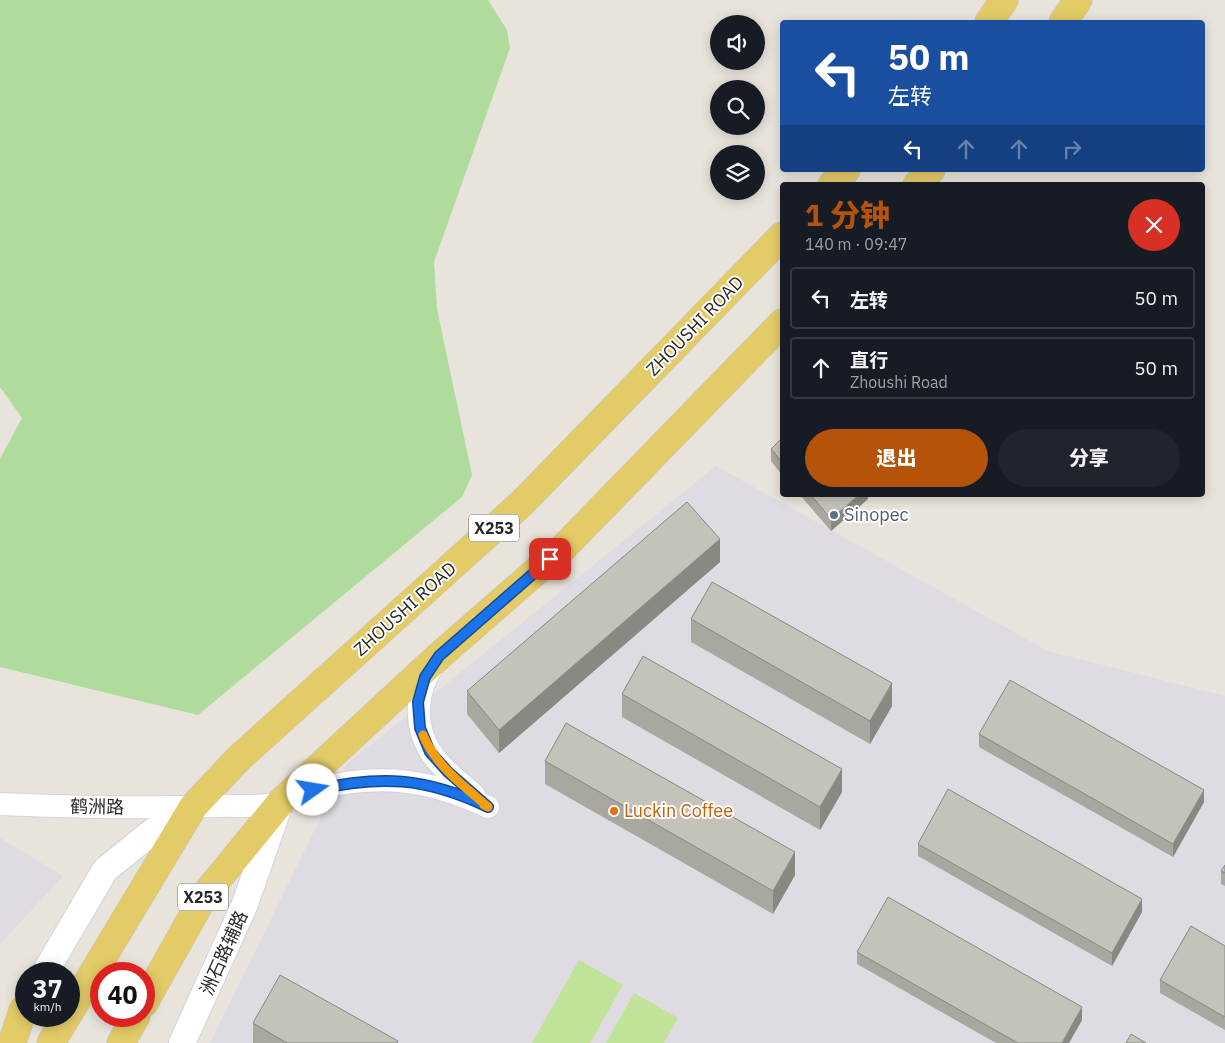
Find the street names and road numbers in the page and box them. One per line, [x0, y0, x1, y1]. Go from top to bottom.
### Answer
street label: ZHOUSHI ROAD [641, 271, 748, 380]
road number: X253 [469, 514, 519, 542]
street label: ZHOUSHI ROAD [349, 557, 461, 661]
street label: 鹤洲路 [70, 795, 124, 818]
road number: X253 [178, 884, 228, 910]
street label: 洲石路辅路 [195, 907, 252, 999]

